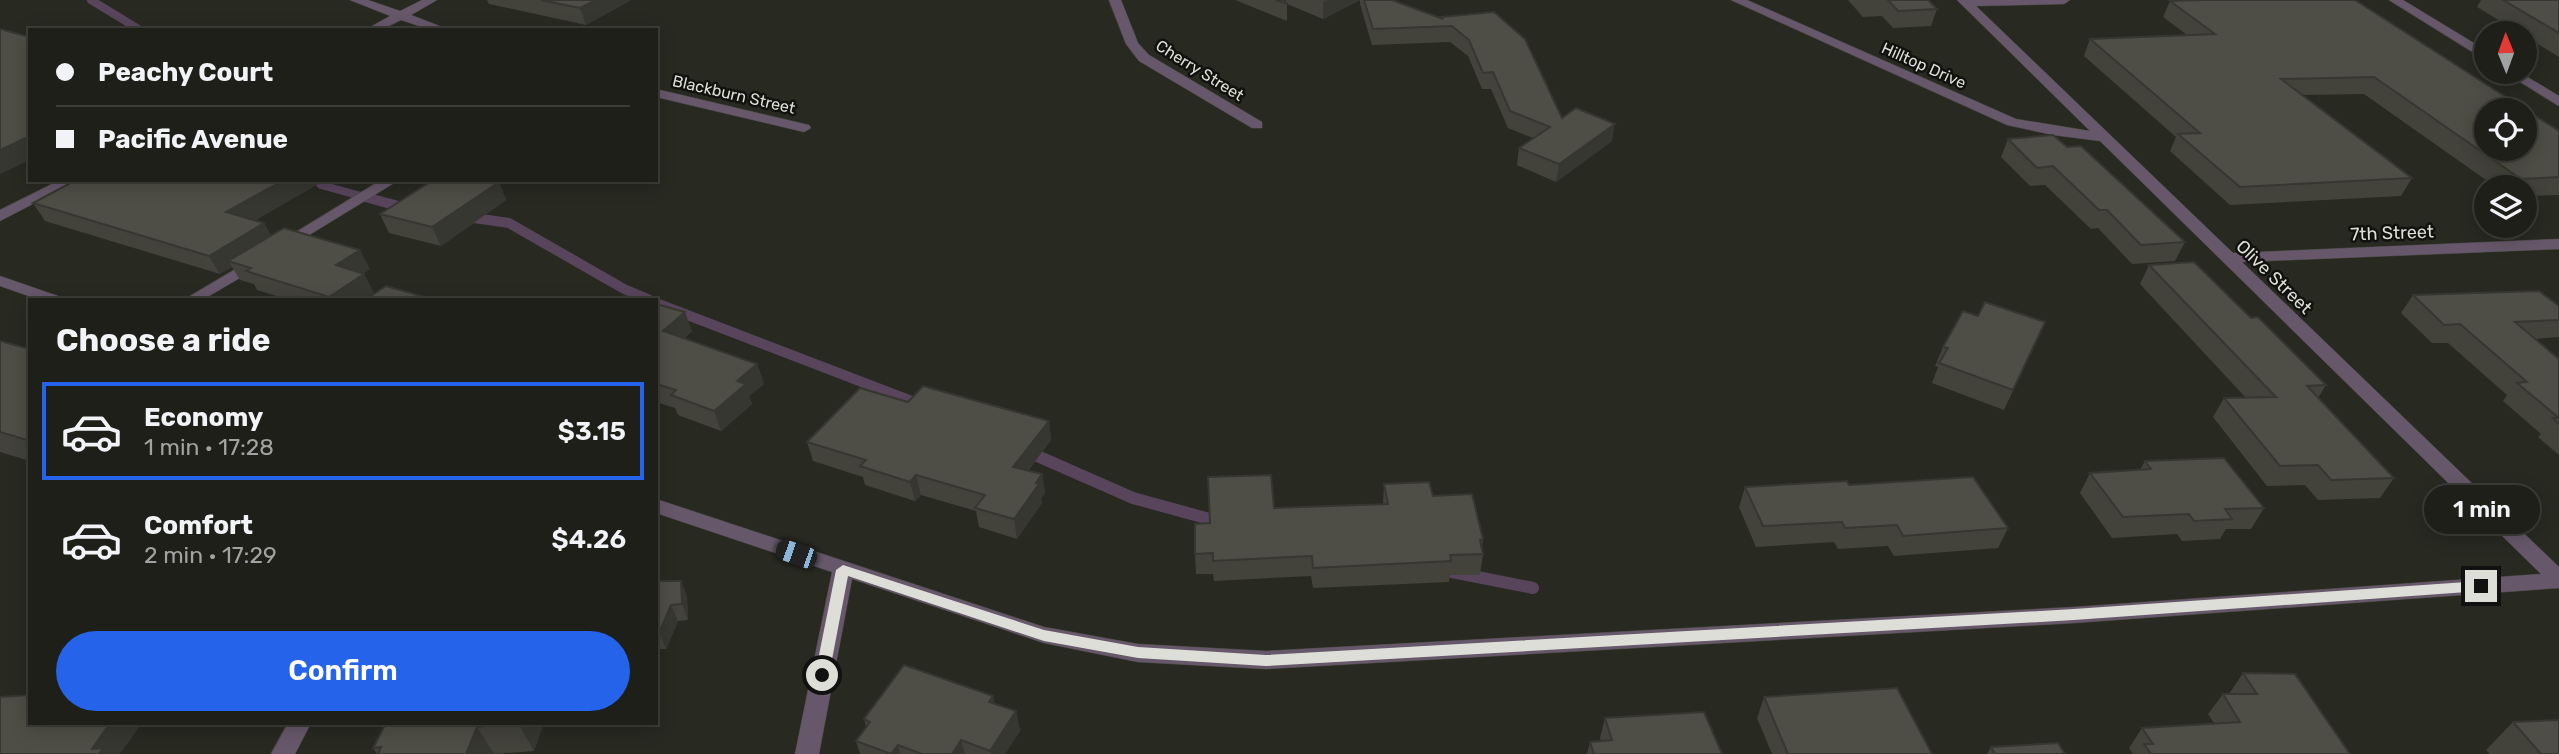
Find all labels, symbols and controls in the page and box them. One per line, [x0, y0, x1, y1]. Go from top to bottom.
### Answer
north arrow [2474, 21, 2538, 84]
map controls [2474, 21, 2537, 238]
street label: Cherry Street [1152, 36, 1247, 105]
street label: Hilltop Drive [1879, 38, 1969, 93]
text: Peachy Court [98, 57, 273, 88]
street label: Blackburn Street [671, 71, 797, 118]
button: locate [2474, 98, 2537, 161]
text: Pacific Avenue [98, 124, 288, 155]
button: layers [2474, 175, 2537, 238]
street label: 7th Street [2350, 221, 2434, 245]
street label: Olive Street [2231, 235, 2317, 319]
text: Choose a ride [56, 321, 270, 359]
icon: car [60, 400, 123, 463]
text: Economy [144, 402, 263, 433]
text: $3.15 [558, 416, 626, 447]
text: 1 min · 17:28 [144, 433, 274, 461]
callout: 1 min [2423, 484, 2539, 534]
text: 1 min [2453, 495, 2511, 523]
icon: car [60, 508, 123, 571]
text: Comfort [144, 510, 253, 541]
text: $4.26 [552, 524, 626, 555]
car [773, 537, 820, 571]
text: 2 min · 17:29 [144, 541, 277, 569]
route end [2465, 570, 2497, 602]
button: Confirm [56, 631, 630, 711]
route start [806, 659, 838, 691]

